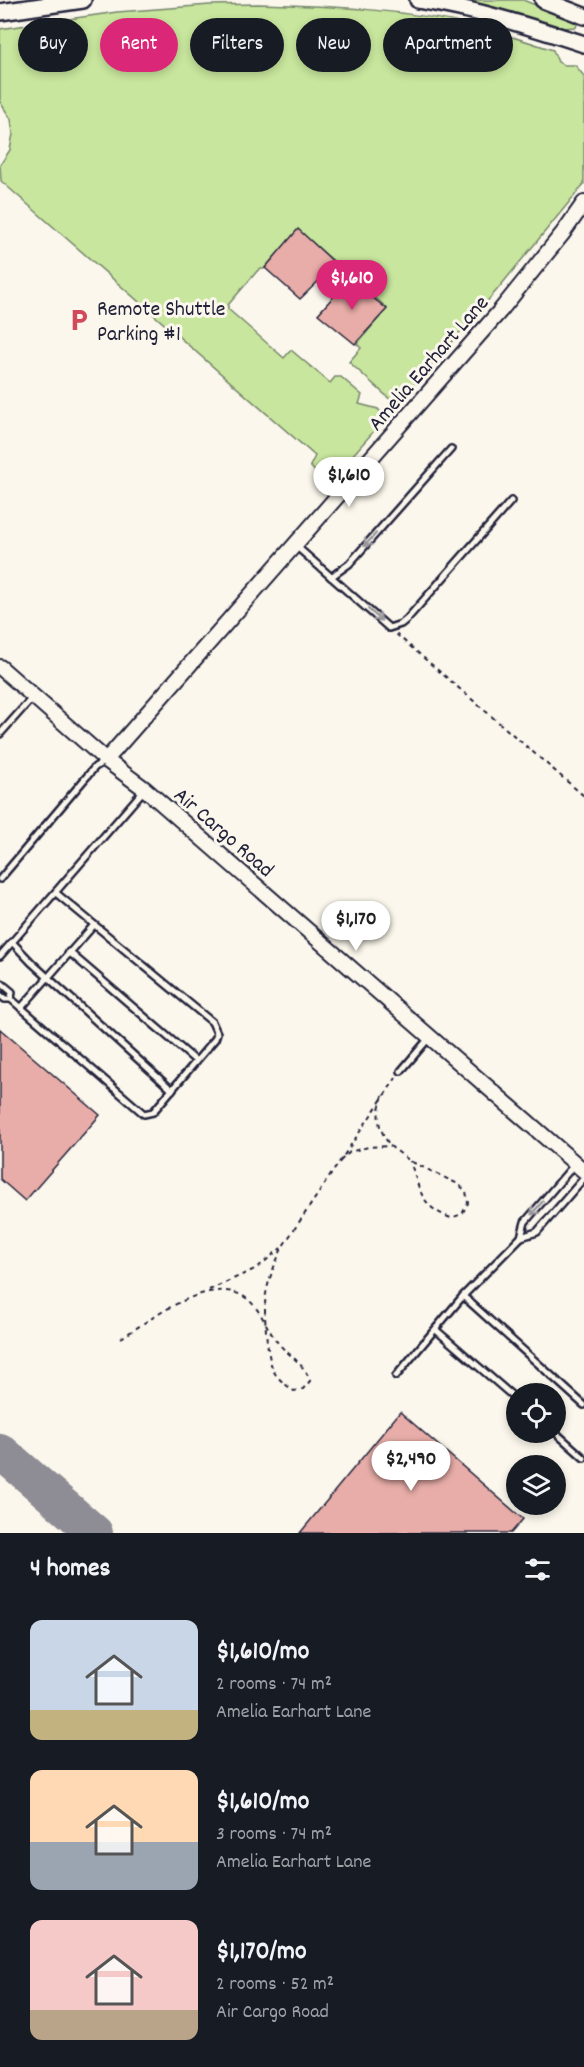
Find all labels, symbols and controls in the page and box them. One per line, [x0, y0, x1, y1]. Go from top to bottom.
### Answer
chip: Buy [18, 18, 88, 72]
chip: Rent [100, 18, 178, 72]
chip: Filters [190, 18, 284, 72]
chip: New [296, 18, 371, 72]
chip: Apartment [383, 18, 513, 72]
pin: $1,610 [303, 260, 401, 311]
text: $1,610 [330, 265, 374, 293]
street label: Amelia Earhart Lane [362, 290, 497, 439]
place label: Remote Shuttle Parking #1 [97, 295, 226, 351]
parking icon: Remote Shuttle Parking #1 [66, 307, 92, 333]
pin: $1,610 [300, 457, 398, 508]
text: $1,610 [327, 462, 371, 490]
one-way arrow [363, 532, 377, 547]
one-way arrow [367, 608, 382, 622]
street label: Air Cargo Road [166, 781, 280, 886]
pin: $1,170 [307, 901, 405, 952]
text: $1,170 [335, 906, 377, 934]
one-way arrow [530, 1200, 544, 1215]
map controls [506, 1383, 566, 1515]
button: locate [506, 1383, 566, 1443]
pin: $2,490 [362, 1441, 460, 1492]
text: $2,490 [385, 1446, 437, 1474]
button: layers [506, 1455, 566, 1515]
text: 4 homes [30, 1551, 110, 1588]
icon: filters [521, 1553, 554, 1586]
text: $1,610/mo [216, 1634, 309, 1671]
icon: home [78, 1644, 150, 1716]
text: 2 rooms · 74 m² [216, 1671, 332, 1699]
text: Amelia Earhart Lane [216, 1699, 371, 1727]
text: $1,610/mo [216, 1784, 309, 1821]
icon: home [78, 1794, 150, 1866]
text: 3 rooms · 74 m² [216, 1821, 332, 1849]
text: Amelia Earhart Lane [216, 1849, 371, 1877]
text: $1,170/mo [216, 1934, 306, 1971]
icon: home [78, 1944, 150, 2016]
text: 2 rooms · 52 m² [216, 1971, 334, 1999]
text: Air Cargo Road [216, 1999, 329, 2027]

